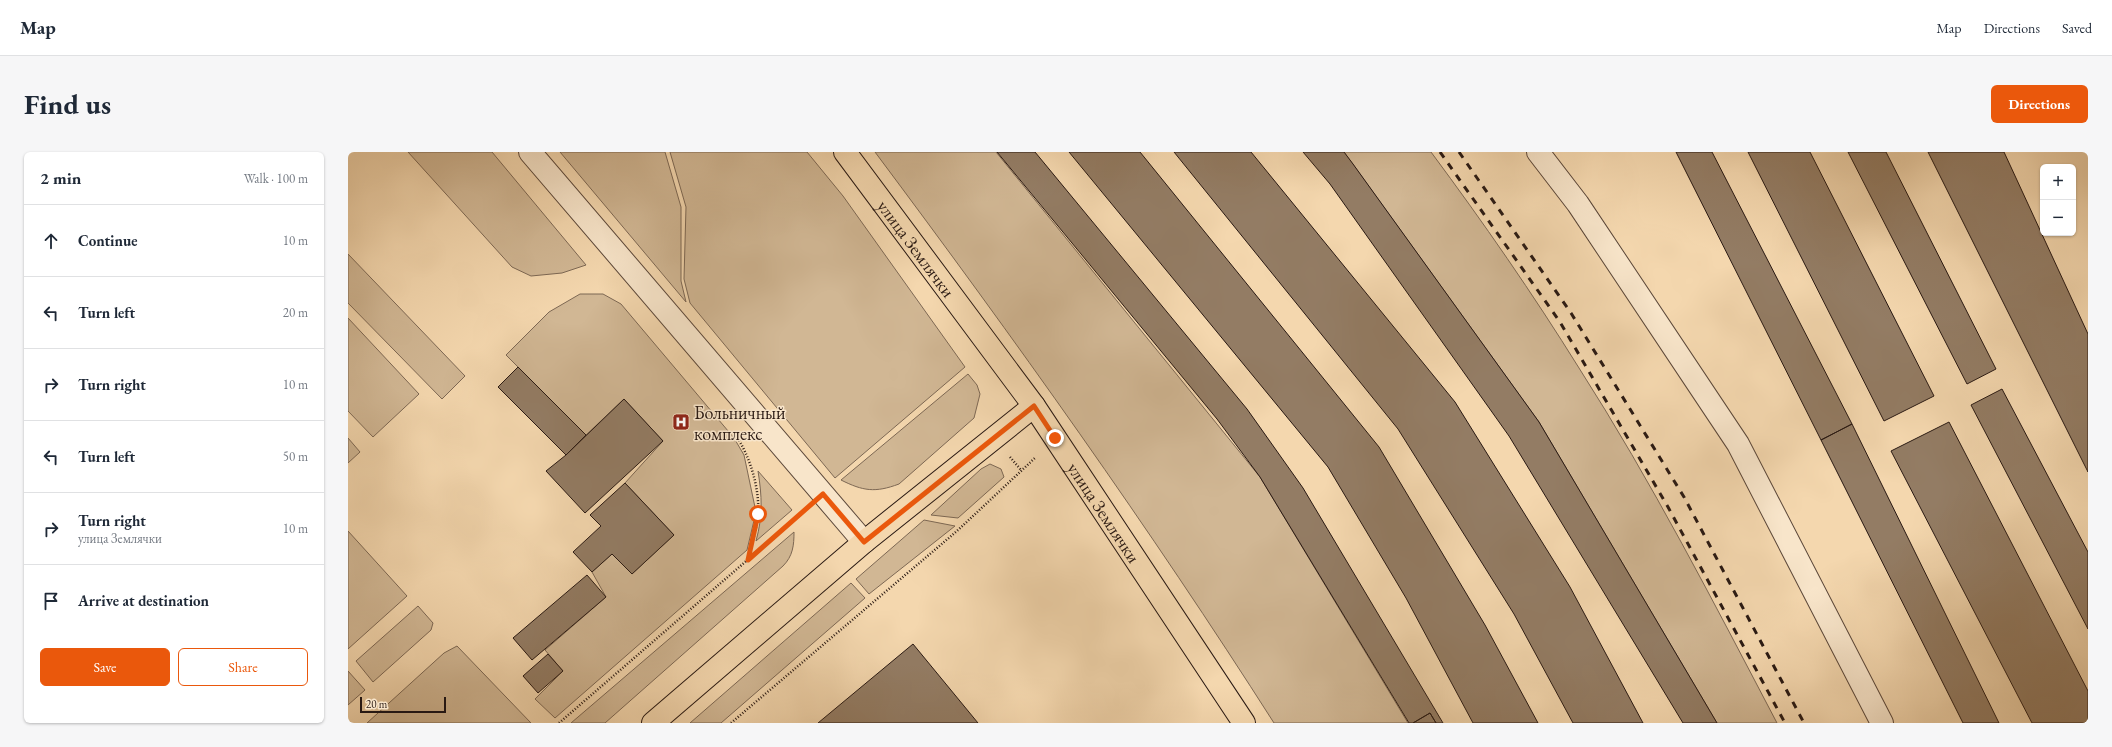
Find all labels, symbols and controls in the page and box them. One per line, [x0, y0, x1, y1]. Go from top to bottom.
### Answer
text: Map [20, 15, 56, 40]
text: Map [1936, 19, 1962, 37]
text: Directions [1984, 19, 2040, 37]
text: Saved [2062, 19, 2092, 37]
button: Directions [1991, 85, 2088, 123]
text: Find us [24, 86, 111, 122]
map controls [2040, 164, 2076, 236]
button: + [2040, 164, 2076, 200]
text: 2 min [40, 167, 81, 189]
text: Walk · 100 m [244, 170, 308, 187]
street label: улица Землячки [873, 195, 961, 302]
button: − [2040, 200, 2076, 236]
icon: ahead [40, 230, 62, 252]
text: Continue [78, 231, 138, 250]
text: 10 m [283, 232, 308, 249]
icon: left [40, 302, 62, 324]
text: Turn left [78, 303, 135, 322]
text: 20 m [283, 304, 308, 321]
icon: right [40, 374, 62, 396]
text: Turn right [78, 375, 146, 394]
text: 10 m [283, 376, 308, 393]
place label: Больничный комплекс [694, 401, 786, 445]
hospital icon: Больничный комплекс [671, 412, 691, 432]
route end [1046, 429, 1064, 447]
icon: left [40, 446, 62, 468]
text: Turn left [78, 447, 135, 466]
text: 50 m [283, 448, 308, 465]
street label: улица Землячки [1063, 457, 1146, 567]
route start [749, 505, 767, 523]
text: Turn right [78, 511, 146, 530]
icon: right [40, 518, 62, 540]
text: 10 m [283, 520, 308, 537]
text: улица Землячки [78, 530, 162, 547]
icon: arrive [40, 590, 62, 612]
text: Arrive at destination [78, 591, 209, 610]
button: Save [40, 648, 170, 686]
button: Share [178, 648, 308, 686]
scale bar [360, 695, 446, 714]
text: 20 m [366, 697, 387, 711]

